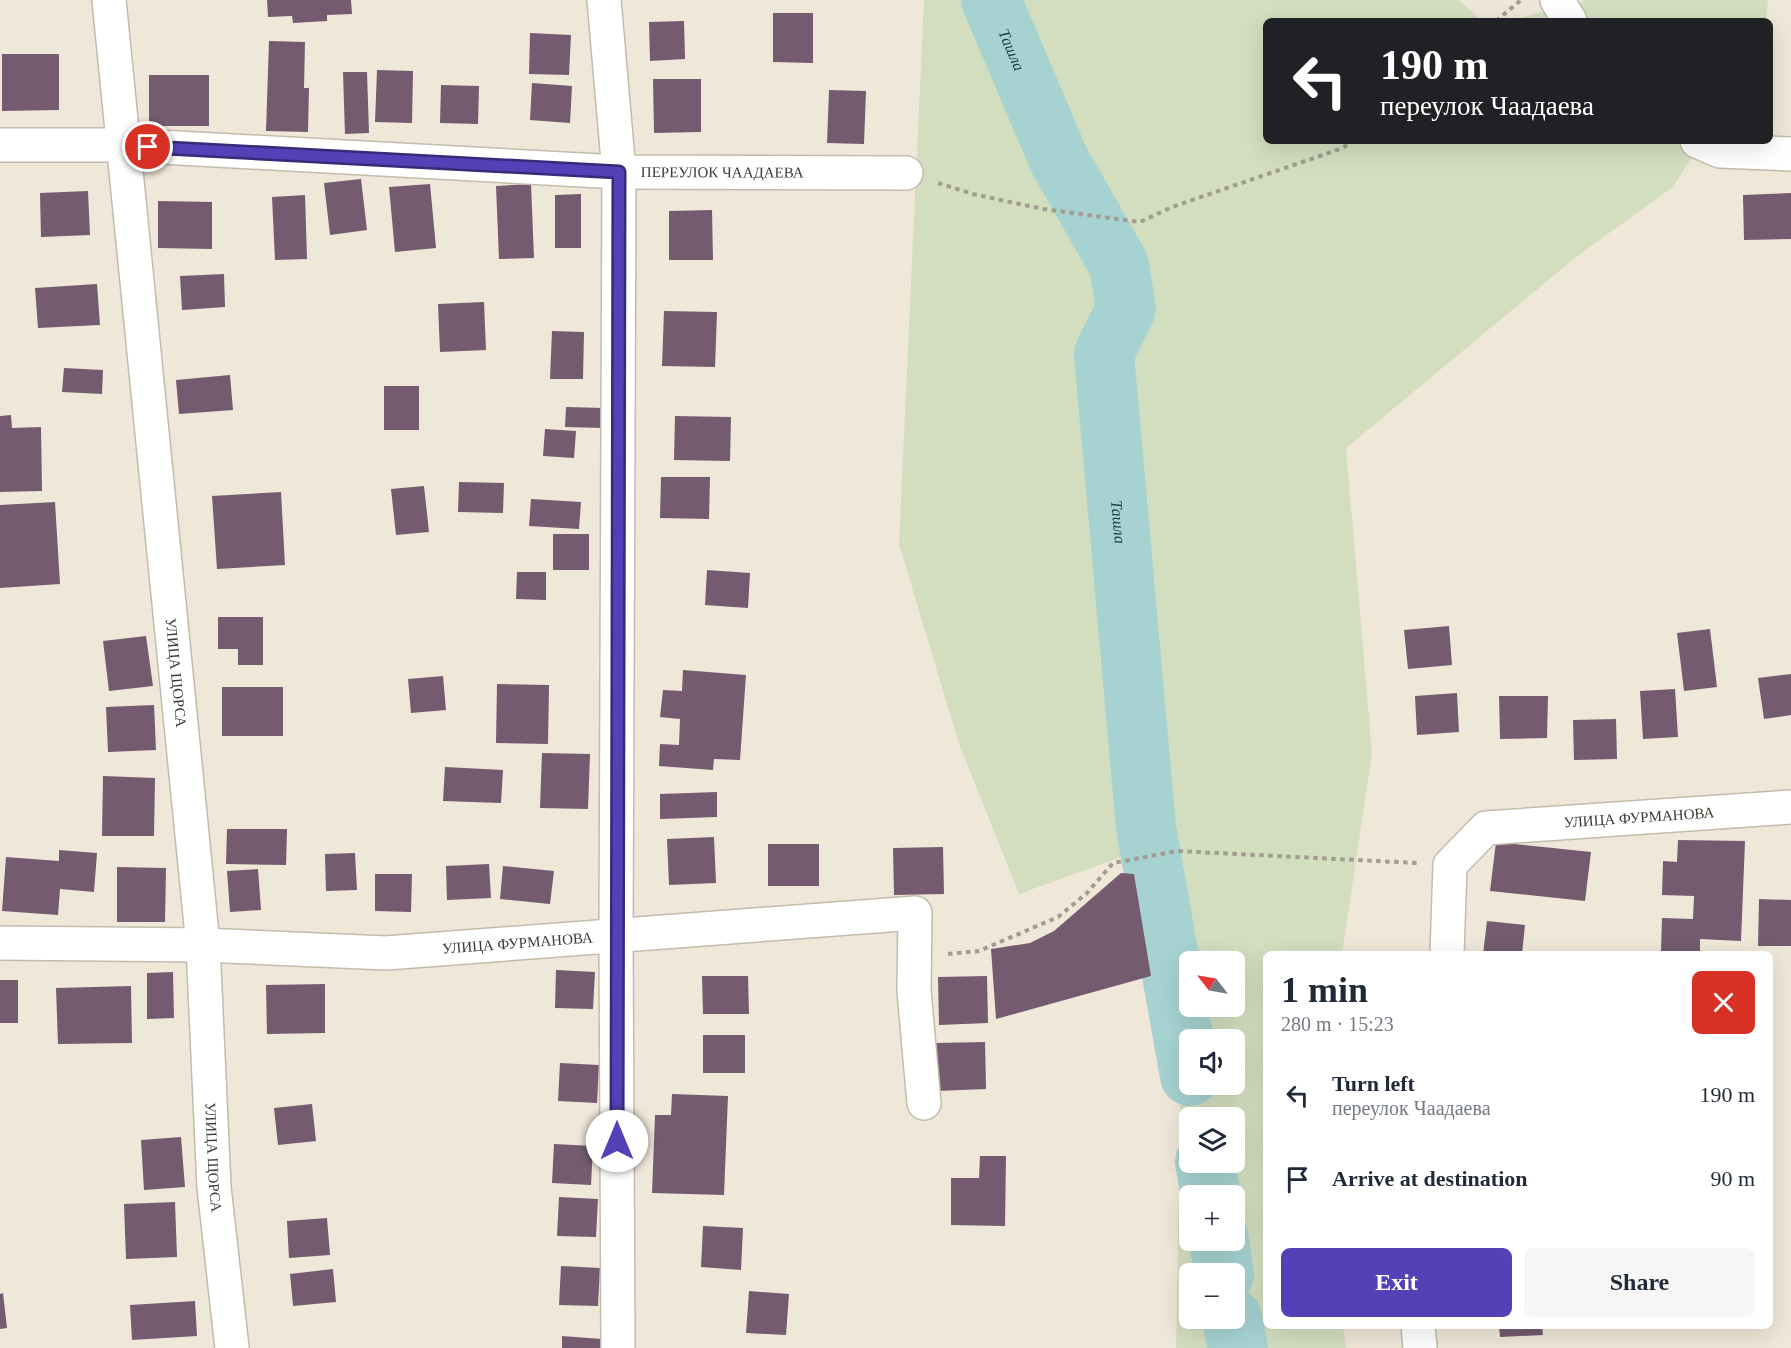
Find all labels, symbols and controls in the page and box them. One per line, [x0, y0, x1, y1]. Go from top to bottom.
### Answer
water label: Ташла [996, 26, 1028, 73]
icon: left [1281, 42, 1359, 120]
text: 190 m [1380, 42, 1489, 88]
text: переулок Чаадаева [1380, 91, 1594, 121]
pin [122, 121, 173, 172]
icon: arrive [131, 130, 164, 163]
street label: ПЕРЕУЛОК ЧААДАЕВА [641, 164, 804, 181]
water label: Ташла [1108, 499, 1129, 544]
street label: УЛИЦА ЩОРСА [163, 617, 189, 728]
street label: УЛИЦА ФУРМАНОВА [1563, 804, 1715, 831]
street label: УЛИЦА ФУРМАНОВА [442, 929, 593, 957]
north arrow [1179, 951, 1245, 1017]
map controls [1179, 951, 1245, 1329]
text: 1 min [1281, 970, 1368, 1010]
button: close [1692, 971, 1755, 1034]
text: 280 m · 15:23 [1281, 1013, 1394, 1035]
button: sound [1179, 1029, 1245, 1095]
text: Turn left [1332, 1071, 1415, 1096]
icon: left [1281, 1079, 1314, 1112]
text: 190 m [1699, 1082, 1755, 1107]
text: переулок Чаадаева [1332, 1097, 1491, 1119]
street label: УЛИЦА ЩОРСА [202, 1102, 225, 1213]
button: layers [1179, 1107, 1245, 1173]
position arrow [585, 1109, 649, 1173]
icon: arrive [1281, 1163, 1314, 1196]
text: Arrive at destination [1332, 1166, 1528, 1191]
text: 90 m [1710, 1166, 1755, 1191]
button: + [1179, 1185, 1245, 1251]
button: Exit [1281, 1248, 1512, 1317]
button: Share [1524, 1248, 1755, 1317]
button: − [1179, 1263, 1245, 1329]

